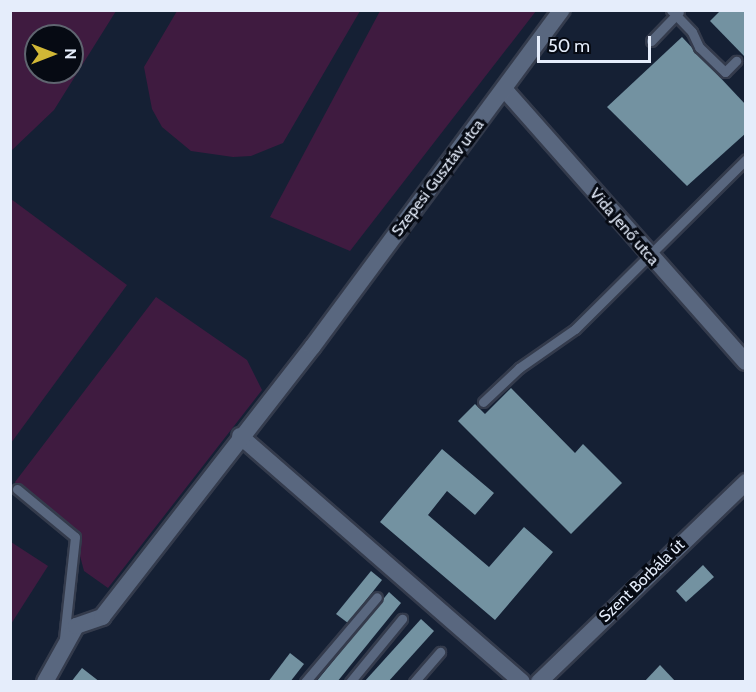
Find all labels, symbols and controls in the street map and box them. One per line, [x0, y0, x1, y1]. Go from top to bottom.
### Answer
north arrow [24, 24, 84, 84]
scale bar [540, 24, 654, 62]
text: 50 m [548, 35, 590, 57]
text: N [61, 48, 80, 60]
street label: Szepesi Gusztáv utca [388, 116, 488, 240]
street label: Vida Jenő utca [585, 184, 663, 270]
street label: Szent Borbála út [595, 535, 689, 627]

